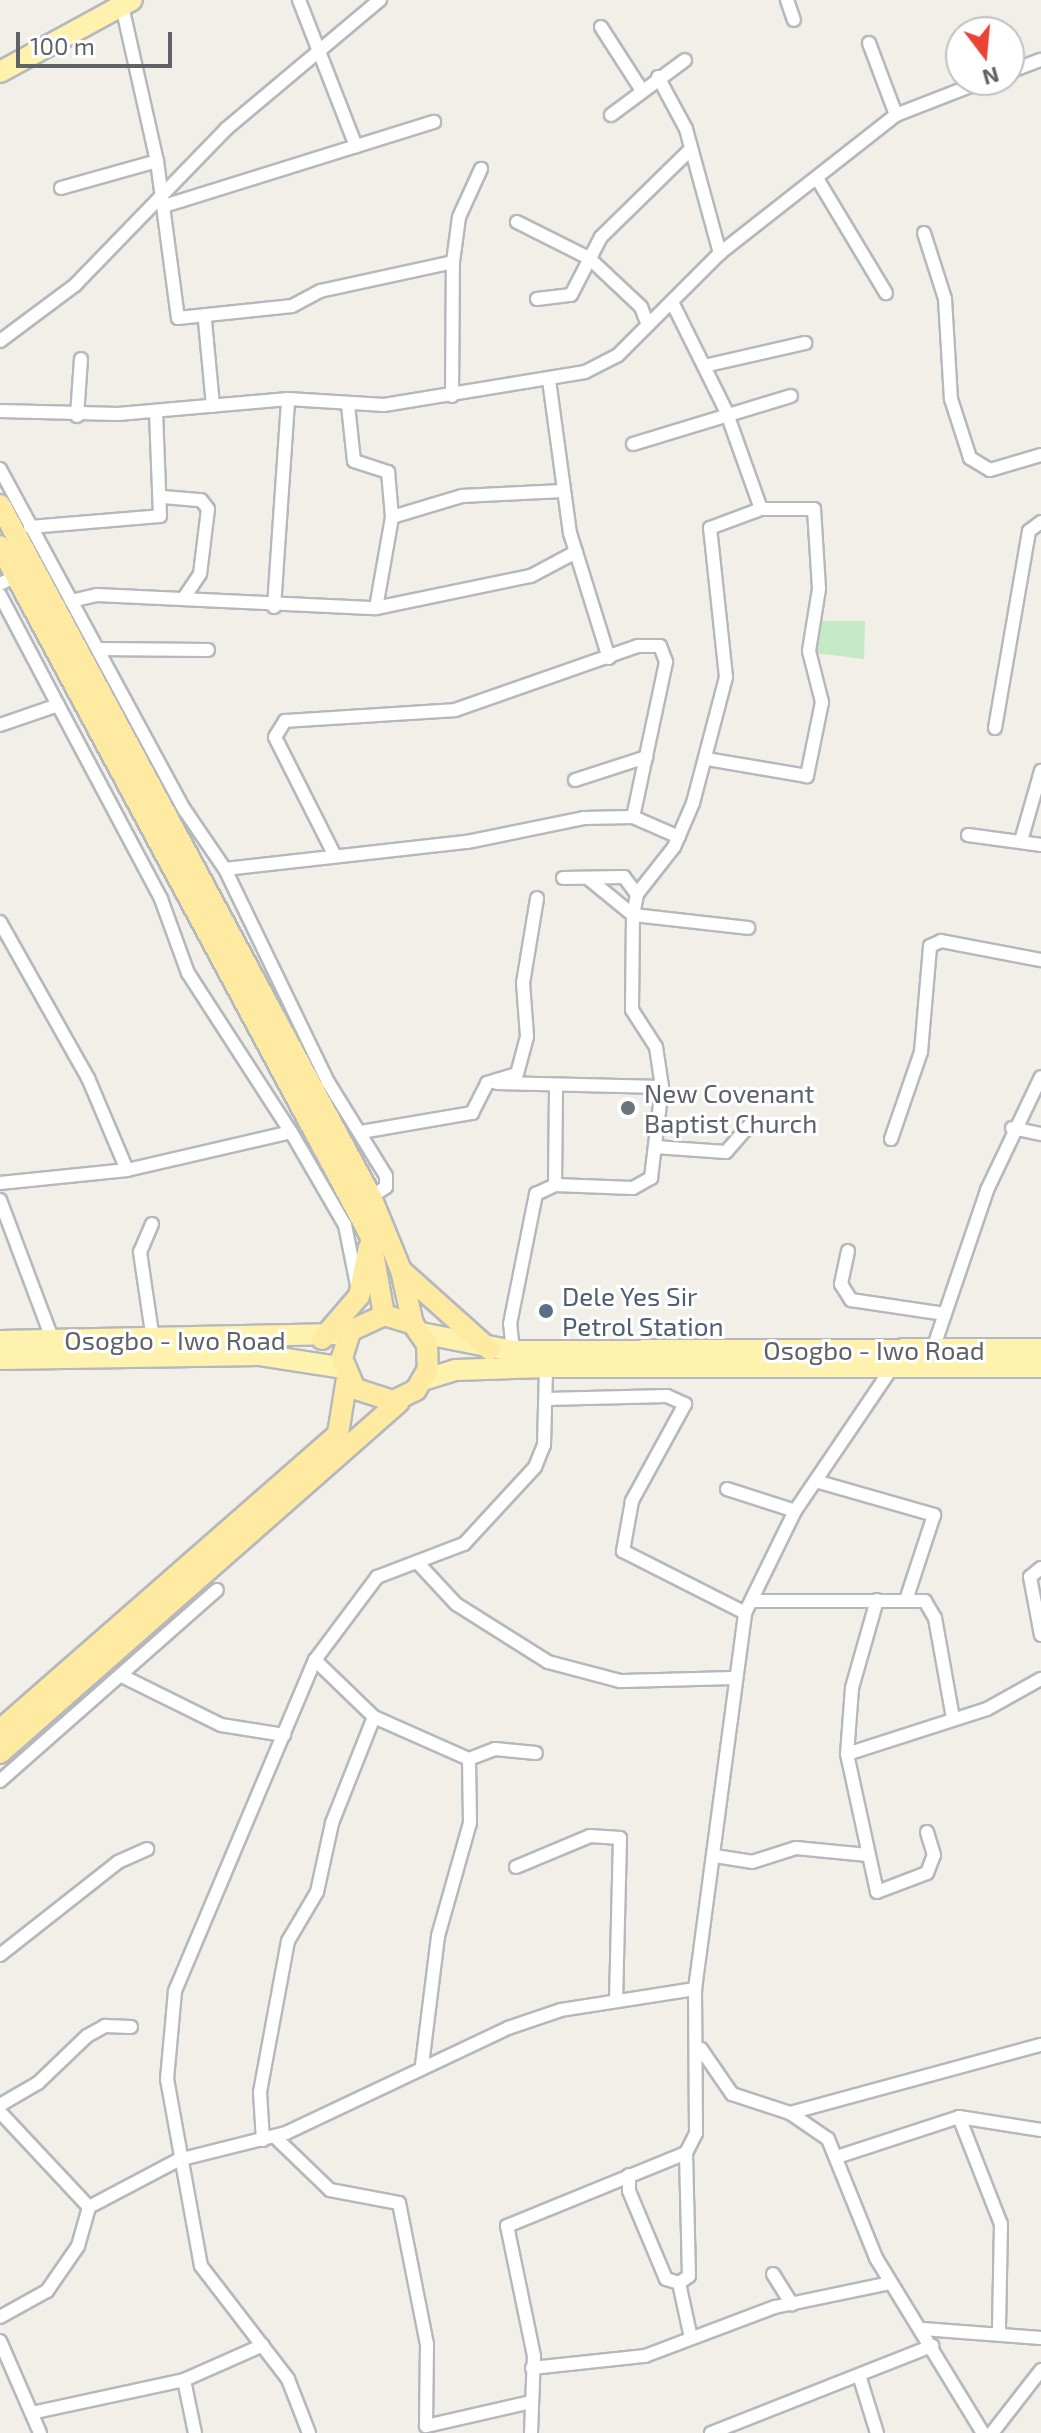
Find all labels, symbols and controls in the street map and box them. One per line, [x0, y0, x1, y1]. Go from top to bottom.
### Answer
scale bar [20, 16, 176, 66]
north arrow [945, 16, 1025, 96]
text: 100 m [30, 31, 95, 60]
text: N [980, 62, 1002, 92]
place label: New Covenant Baptist Church [644, 1077, 817, 1138]
marker: New Covenant Baptist Church [619, 1099, 637, 1117]
place label: Dele Yes Sir Petrol Station [562, 1280, 724, 1342]
marker: Dele Yes Sir Petrol Station [537, 1302, 555, 1320]
street label: Osogbo - Iwo Road [64, 1324, 286, 1356]
street label: Osogbo - Iwo Road [763, 1334, 985, 1366]

